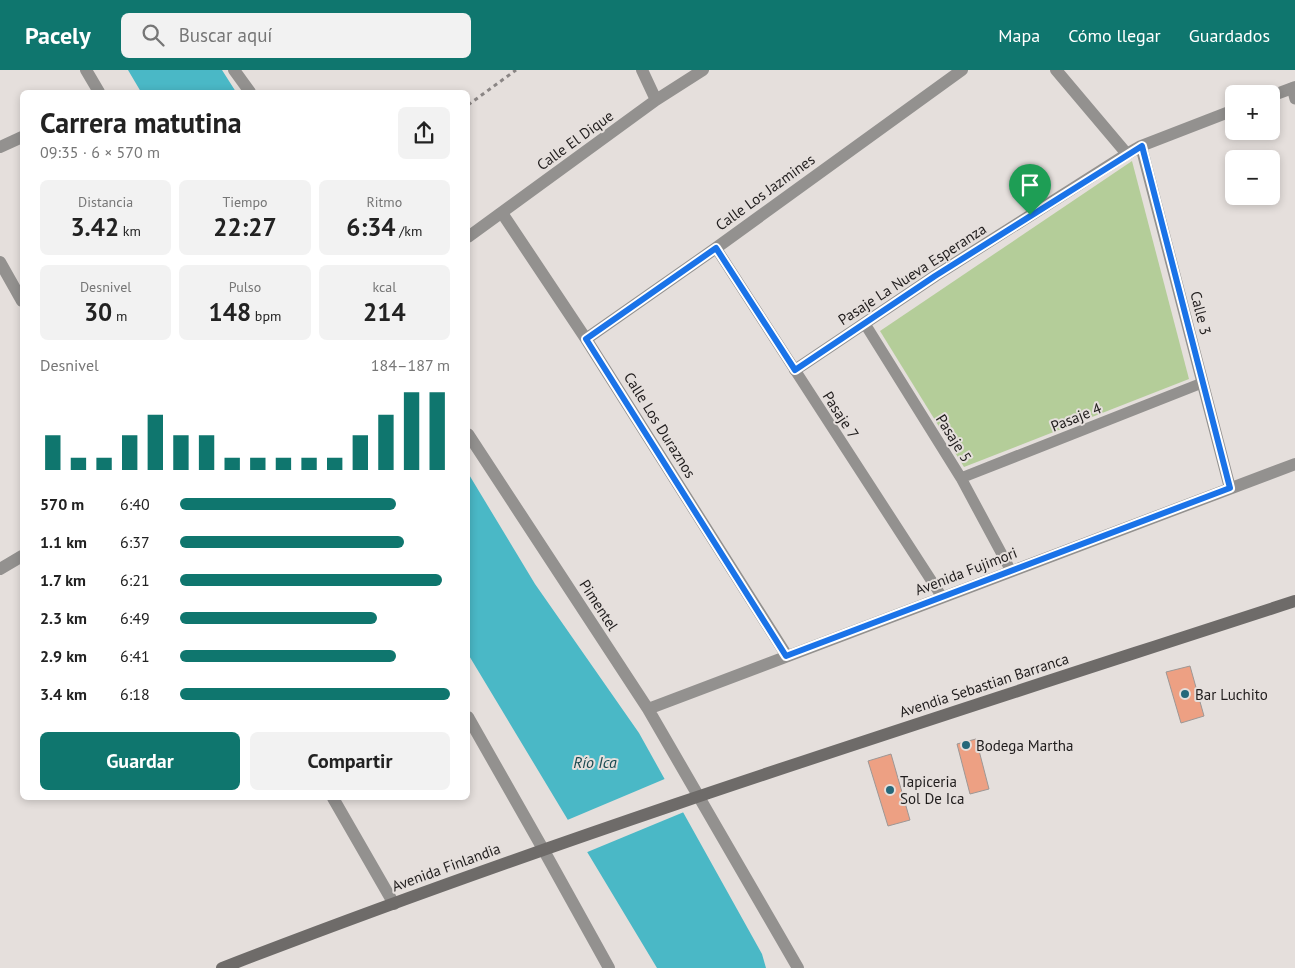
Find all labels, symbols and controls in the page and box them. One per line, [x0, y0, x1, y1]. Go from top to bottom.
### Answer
search box [121, 13, 471, 58]
text: Pacely [25, 20, 91, 51]
icon: search [139, 21, 167, 49]
text: Buscar aquí [179, 23, 272, 47]
text: Mapa [998, 24, 1040, 47]
text: Cómo llegar [1068, 24, 1161, 47]
text: Guardados [1189, 24, 1270, 47]
map controls [1225, 85, 1280, 205]
button: + [1225, 85, 1280, 140]
text: Carrera matutina [40, 104, 242, 141]
street label: Calle El Dique [533, 106, 617, 174]
button: share [398, 107, 450, 159]
text: 09:35 · 6 × 570 m [40, 142, 160, 162]
street label: Calle Los Jazmines [712, 150, 818, 234]
button: − [1225, 150, 1280, 205]
pin [1009, 164, 1051, 215]
icon: arrive [1016, 171, 1044, 199]
text: Distancia [78, 193, 133, 211]
text: Tiempo [222, 193, 268, 211]
text: Ritmo [366, 193, 402, 211]
text: 3.42 [70, 211, 119, 243]
text: 22:27 [213, 211, 277, 243]
text: 6:34 [346, 211, 396, 243]
street label: Pasaje La Nueva Esperanza [834, 219, 990, 329]
text: km [119, 222, 141, 240]
text: /km [396, 222, 422, 240]
text: Desnivel [80, 278, 131, 296]
text: Pulso [229, 278, 261, 296]
text: kcal [372, 278, 396, 296]
street label: Calle 3 [1186, 289, 1216, 337]
text: 30 [84, 296, 112, 328]
text: 148 [209, 296, 251, 328]
text: 214 [363, 296, 406, 328]
text: m [112, 307, 127, 325]
text: bpm [251, 307, 281, 325]
text: Desnivel [40, 355, 99, 375]
text: 184–187 m [371, 355, 450, 375]
street label: Calle Los Duraznos [620, 369, 700, 481]
street label: Pasaje 7 [819, 388, 863, 442]
street label: Pasaje 4 [1048, 398, 1104, 436]
street label: Pasaje 5 [932, 411, 976, 465]
text: 570 m [40, 494, 84, 514]
text: 6:40 [120, 494, 150, 514]
text: 1.1 km [40, 532, 87, 552]
text: 6:37 [120, 532, 150, 552]
street label: Avenida Fujimori [912, 543, 1020, 599]
text: 1.7 km [40, 570, 86, 590]
text: 6:21 [120, 570, 150, 590]
street label: Pimentel [575, 576, 623, 635]
text: 2.3 km [40, 608, 87, 628]
text: 6:49 [120, 608, 150, 628]
text: 2.9 km [40, 646, 87, 666]
text: 6:41 [120, 646, 150, 666]
street label: Avendia Sebastian Barranca [897, 649, 1071, 721]
text: 3.4 km [40, 684, 87, 704]
text: 6:18 [120, 684, 150, 704]
place label: Bar Luchito [1195, 685, 1268, 704]
marker: Bar Luchito [1179, 688, 1191, 700]
button: Guardar [40, 732, 240, 790]
button: Compartir [250, 732, 450, 790]
place label: Bodega Martha [976, 736, 1073, 755]
marker: Bodega Martha [960, 739, 972, 751]
water label: Río Ica [573, 752, 617, 772]
place label: Tapiceria Sol De Ica [900, 772, 964, 808]
marker: Tapiceria Sol De Ica [884, 784, 896, 796]
street label: Avenida Finlandia [389, 839, 503, 895]

